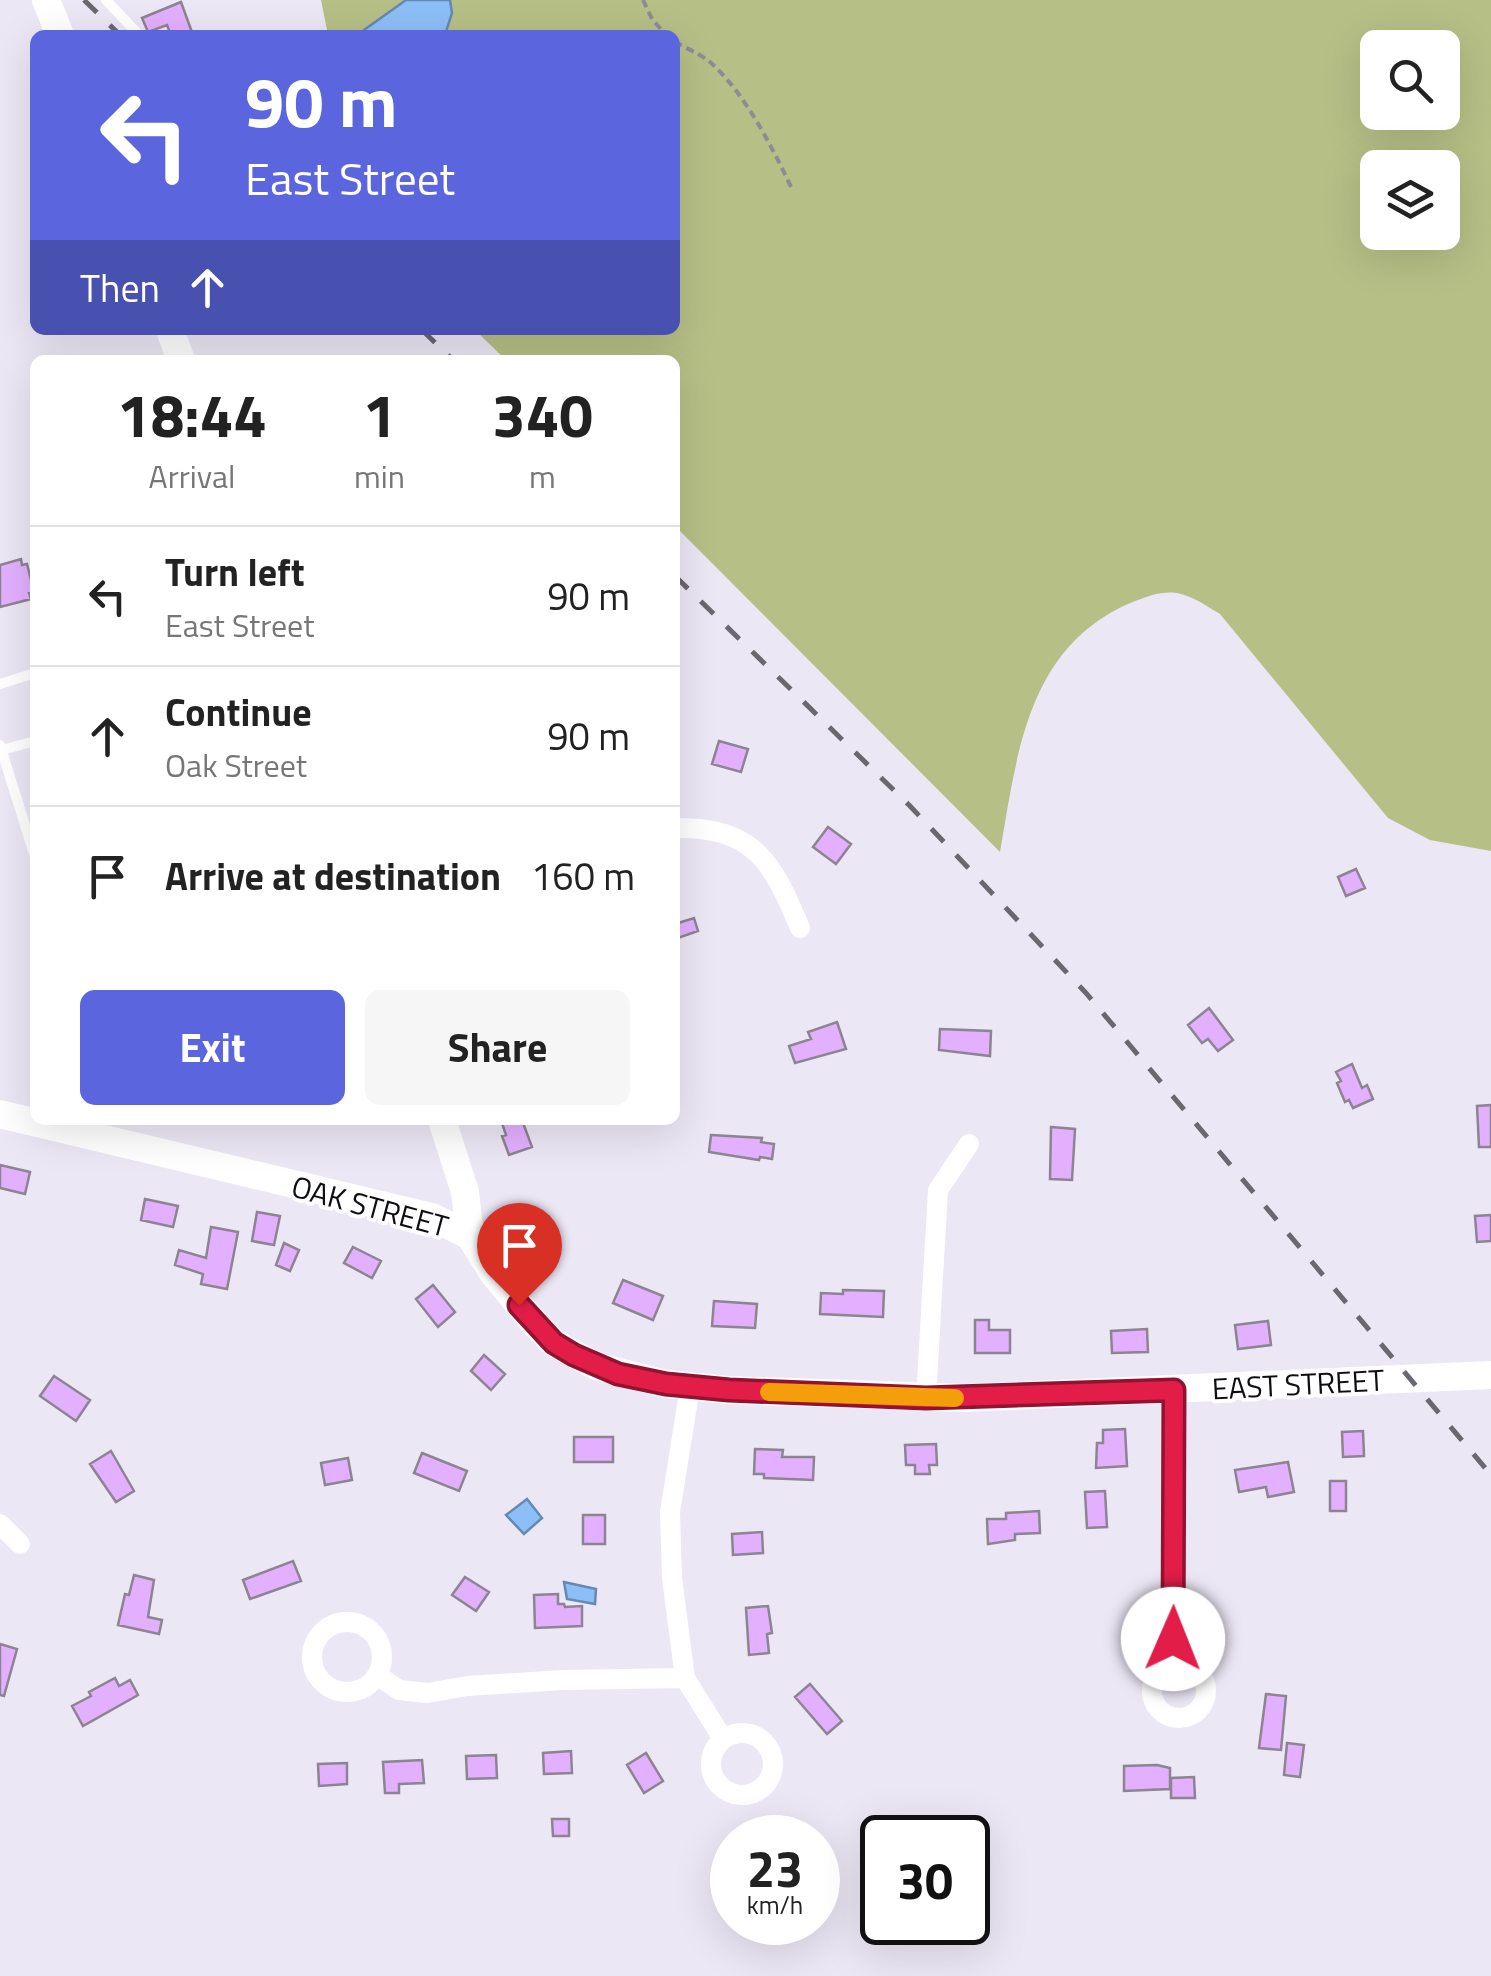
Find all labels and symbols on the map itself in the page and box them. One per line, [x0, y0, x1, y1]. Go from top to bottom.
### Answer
street label: OAK STREET [287, 1163, 454, 1249]
pin [477, 1203, 562, 1306]
street label: EAST STREET [1211, 1357, 1385, 1411]
position arrow [1121, 1587, 1225, 1691]
speed limit sign: 30 [860, 1815, 990, 1945]

